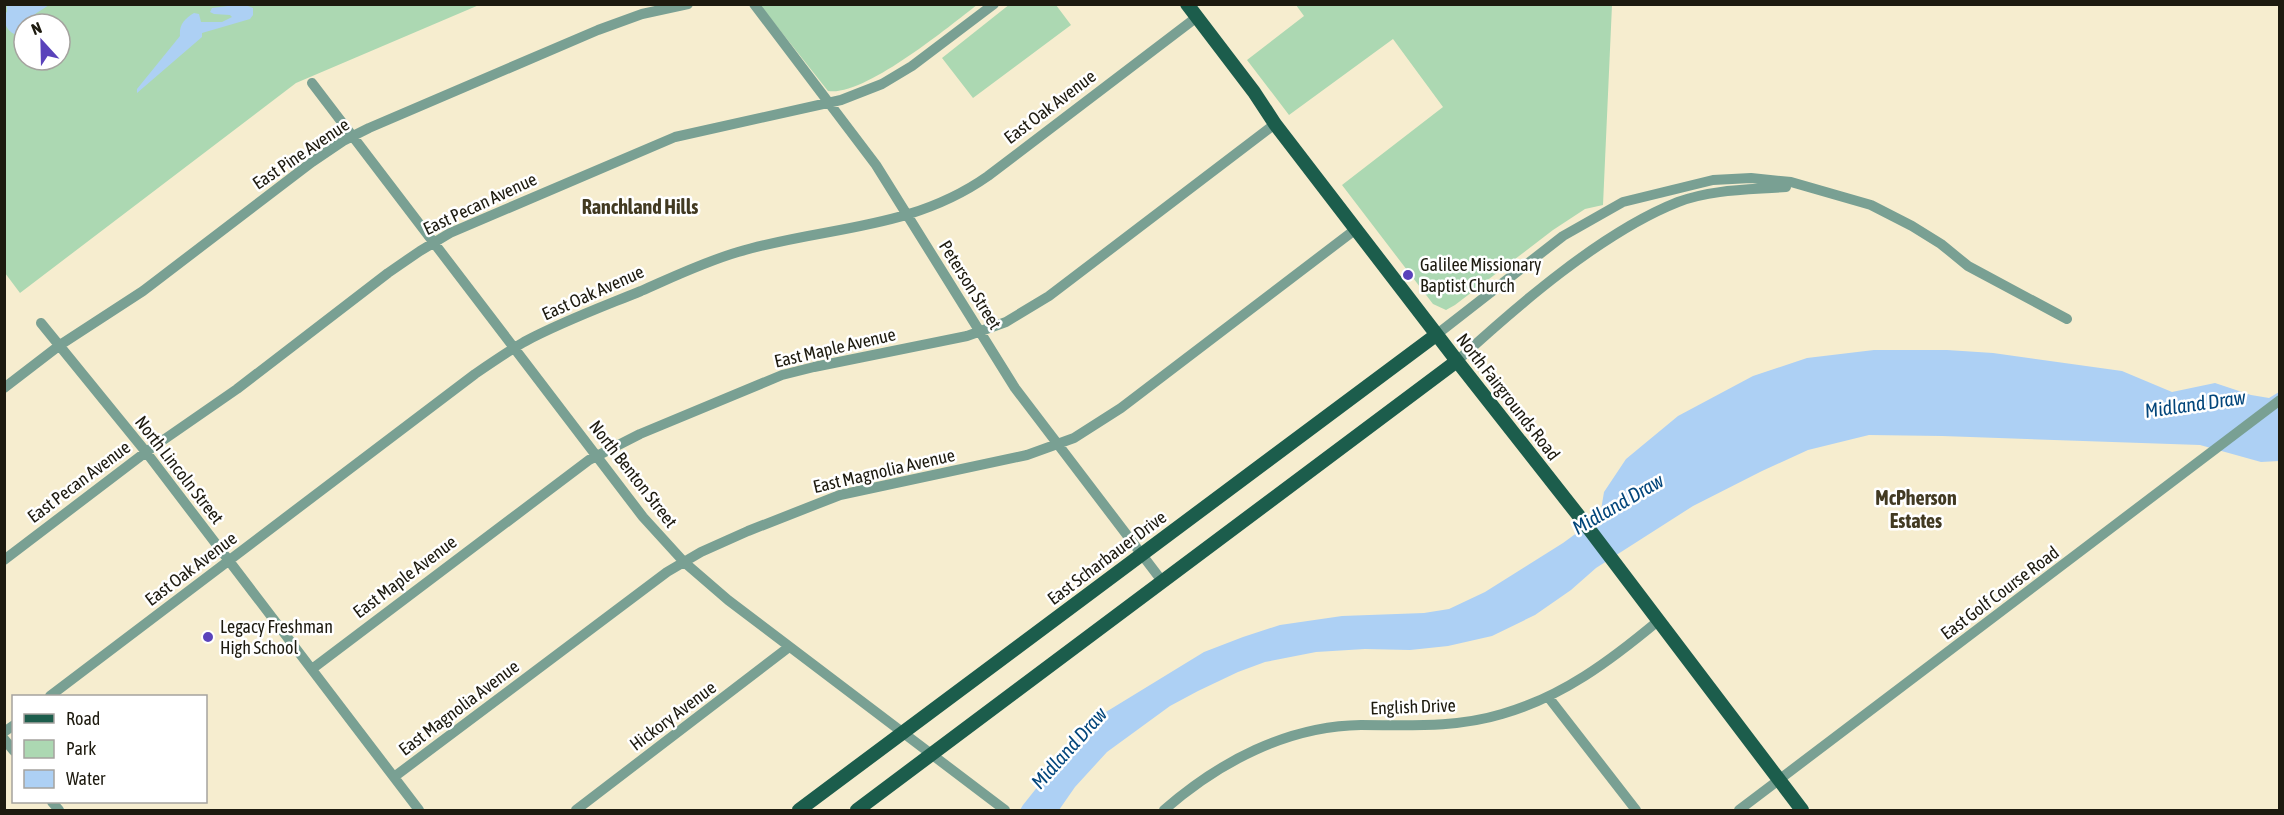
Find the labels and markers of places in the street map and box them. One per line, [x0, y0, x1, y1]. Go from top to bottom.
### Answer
place label: Galilee Missionary Baptist Church [1420, 254, 1541, 296]
marker: Galilee Missionary Baptist Church [1401, 268, 1415, 282]
place label: Legacy Freshman High School [220, 616, 333, 658]
marker: Legacy Freshman High School [201, 630, 215, 644]

